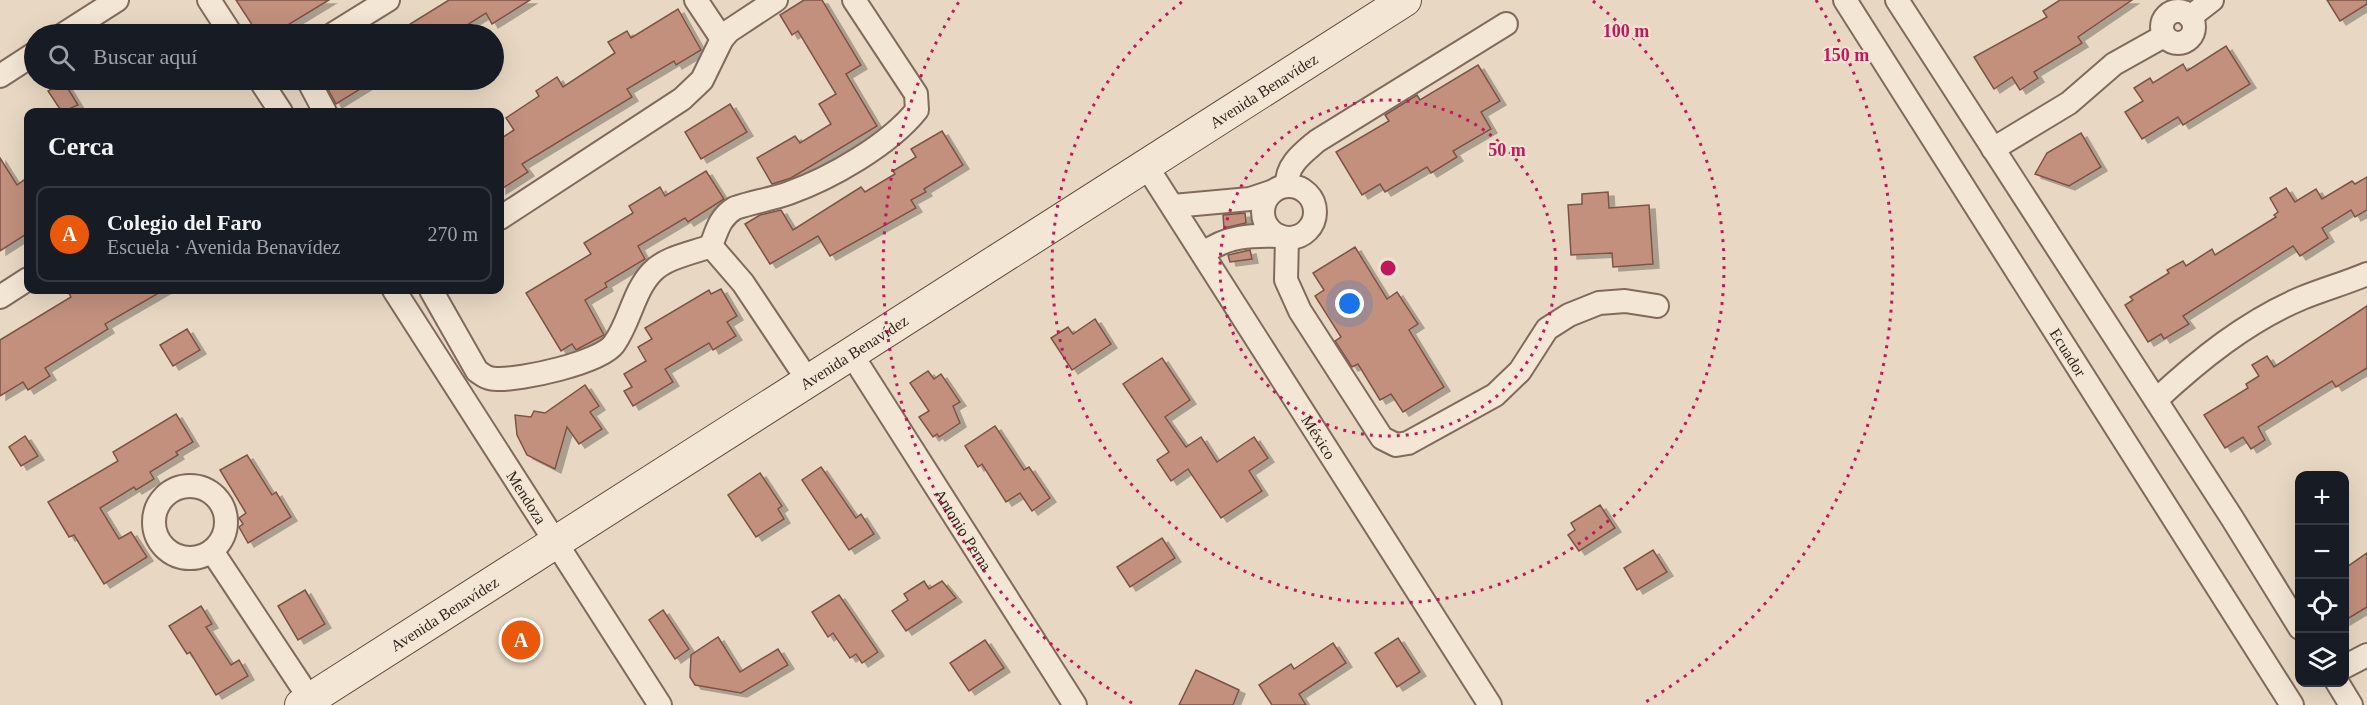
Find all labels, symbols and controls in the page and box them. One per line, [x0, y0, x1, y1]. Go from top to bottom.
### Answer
text: 100 m [1603, 21, 1649, 41]
search box [24, 24, 504, 90]
icon: search [45, 41, 78, 74]
text: Buscar aquí [93, 44, 197, 69]
text: 150 m [1823, 45, 1869, 65]
street label: Avenida Benavídez [1206, 50, 1321, 131]
text: Cerca [48, 132, 114, 161]
text: 50 m [1488, 140, 1526, 160]
text: Colegio del Faro [107, 210, 262, 235]
text: A [62, 223, 77, 245]
text: 270 m [427, 223, 478, 245]
text: Escuela · Avenida Benavídez [107, 236, 340, 258]
centre of rings [1378, 258, 1398, 278]
your location [1335, 289, 1364, 318]
street label: Avenida Benavídez [797, 311, 911, 393]
street label: Ecuador [2047, 325, 2090, 380]
street label: México [1299, 412, 1339, 462]
street label: Mendoza [504, 467, 550, 527]
map controls [2295, 471, 2349, 687]
button: + [2295, 471, 2349, 525]
street label: Antonio Perna [931, 486, 995, 573]
button: − [2295, 525, 2349, 579]
street label: Avenida Benavídez [387, 573, 501, 654]
button: locate [2295, 579, 2349, 633]
pin: A [502, 618, 540, 662]
button: layers [2295, 633, 2349, 687]

